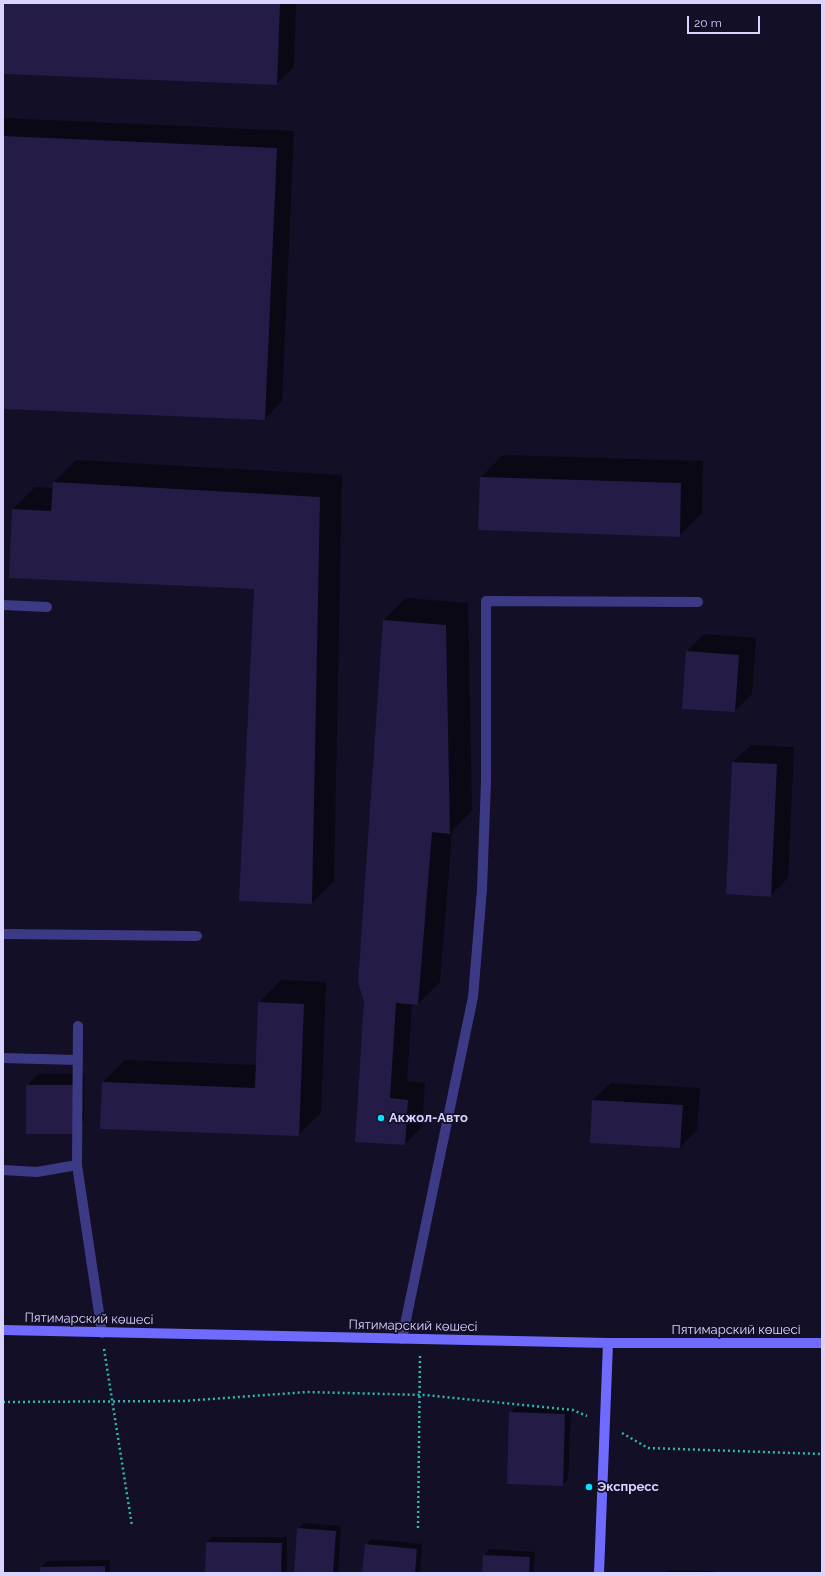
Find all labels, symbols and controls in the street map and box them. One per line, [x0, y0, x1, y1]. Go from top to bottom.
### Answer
scale bar [689, 8, 762, 34]
text: 20 m [694, 16, 722, 30]
place label: Акжол-Авто [389, 1110, 468, 1126]
marker: Акжол-Авто [376, 1113, 386, 1123]
street label: Пятимарский көшесі [24, 1310, 154, 1328]
street label: Пятимарский көшесі [348, 1317, 478, 1335]
street label: Пятимарский көшесі [672, 1322, 800, 1338]
place label: Экспресс [597, 1479, 659, 1495]
marker: Экспресс [584, 1482, 594, 1492]

